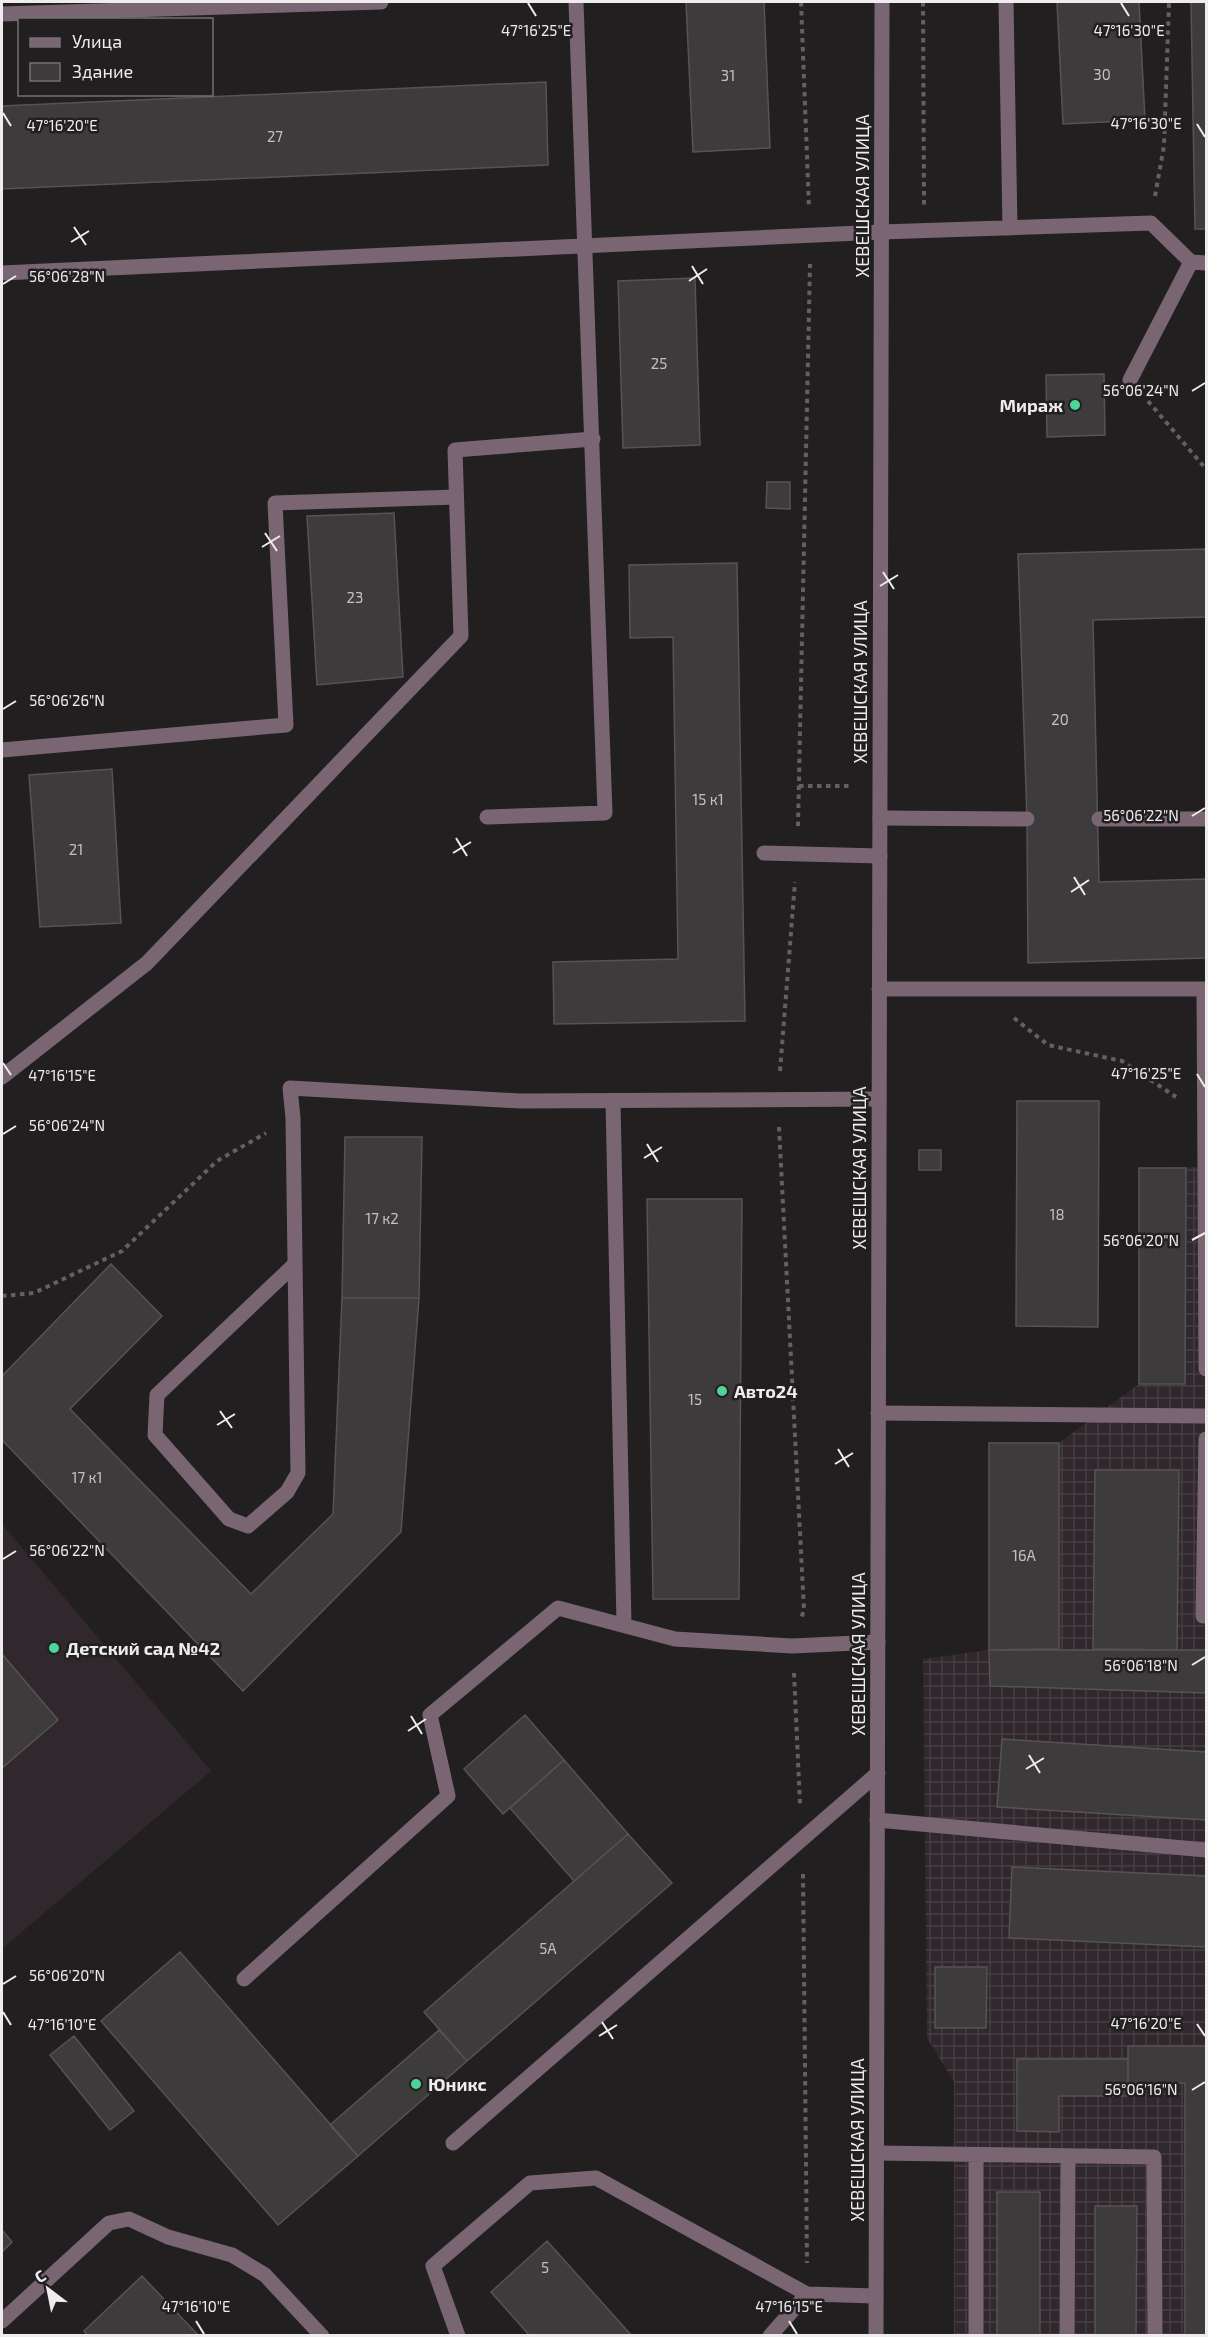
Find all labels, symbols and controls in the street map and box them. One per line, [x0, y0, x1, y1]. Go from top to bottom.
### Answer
legend [18, 18, 213, 96]
text: 47°16'25"E [501, 21, 571, 39]
text: 47°16'30"E [1093, 21, 1165, 39]
text: Улица [72, 30, 122, 52]
text: Здание [72, 60, 133, 82]
house number: 30 [1093, 65, 1111, 83]
house number: 31 [721, 66, 735, 84]
street label: ХЕВЕШСКАЯ УЛИЦА [851, 113, 873, 278]
text: 47°16'30"E [1110, 114, 1182, 132]
text: 47°16'20"E [26, 116, 98, 134]
house number: 27 [267, 127, 283, 145]
text: 56°06'28"N [29, 267, 105, 285]
house number: 25 [651, 354, 667, 372]
text: 56°06'24"N [1103, 381, 1179, 399]
place label: Мираж [999, 394, 1063, 416]
marker: Мираж [1068, 398, 1082, 412]
house number: 23 [347, 588, 363, 606]
street label: ХЕВЕШСКАЯ УЛИЦА [849, 599, 871, 764]
text: 56°06'26"N [29, 691, 105, 709]
house number: 20 [1051, 710, 1069, 728]
house number: 15 к1 [692, 790, 724, 808]
text: 56°06'22"N [1103, 806, 1179, 824]
house number: 21 [69, 840, 83, 858]
text: 47°16'25"E [1111, 1064, 1181, 1082]
text: 47°16'15"E [28, 1066, 96, 1084]
street label: ХЕВЕШСКАЯ УЛИЦА [848, 1085, 870, 1250]
text: 56°06'24"N [29, 1116, 105, 1134]
house number: 18 [1049, 1205, 1065, 1223]
house number: 17 к2 [365, 1209, 399, 1227]
text: 56°06'20"N [1103, 1231, 1179, 1249]
place label: Авто24 [734, 1380, 798, 1402]
marker: Авто24 [715, 1384, 729, 1398]
house number: 15 [688, 1390, 702, 1408]
house number: 17 к1 [71, 1468, 103, 1486]
text: 56°06'22"N [29, 1541, 105, 1559]
house number: 16А [1012, 1546, 1037, 1564]
street label: ХЕВЕШСКАЯ УЛИЦА [847, 1571, 869, 1736]
place label: Детский сад №42 [66, 1637, 220, 1659]
marker: Детский сад №42 [47, 1641, 61, 1655]
text: 56°06'18"N [1104, 1656, 1178, 1674]
house number: 5А [539, 1939, 557, 1957]
text: 56°06'20"N [29, 1966, 105, 1984]
text: 47°16'20"E [1110, 2014, 1182, 2032]
text: 47°16'10"E [28, 2015, 96, 2033]
street label: ХЕВЕШСКАЯ УЛИЦА [846, 2057, 868, 2222]
place label: Юникс [428, 2073, 487, 2095]
marker: Юникс [409, 2077, 423, 2091]
text: 56°06'16"N [1104, 2080, 1178, 2098]
house number: 5 [541, 2258, 549, 2276]
north arrow [18, 2259, 78, 2319]
text: С [31, 2265, 49, 2286]
text: 47°16'10"E [162, 2297, 230, 2315]
text: 47°16'15"E [755, 2297, 823, 2315]

